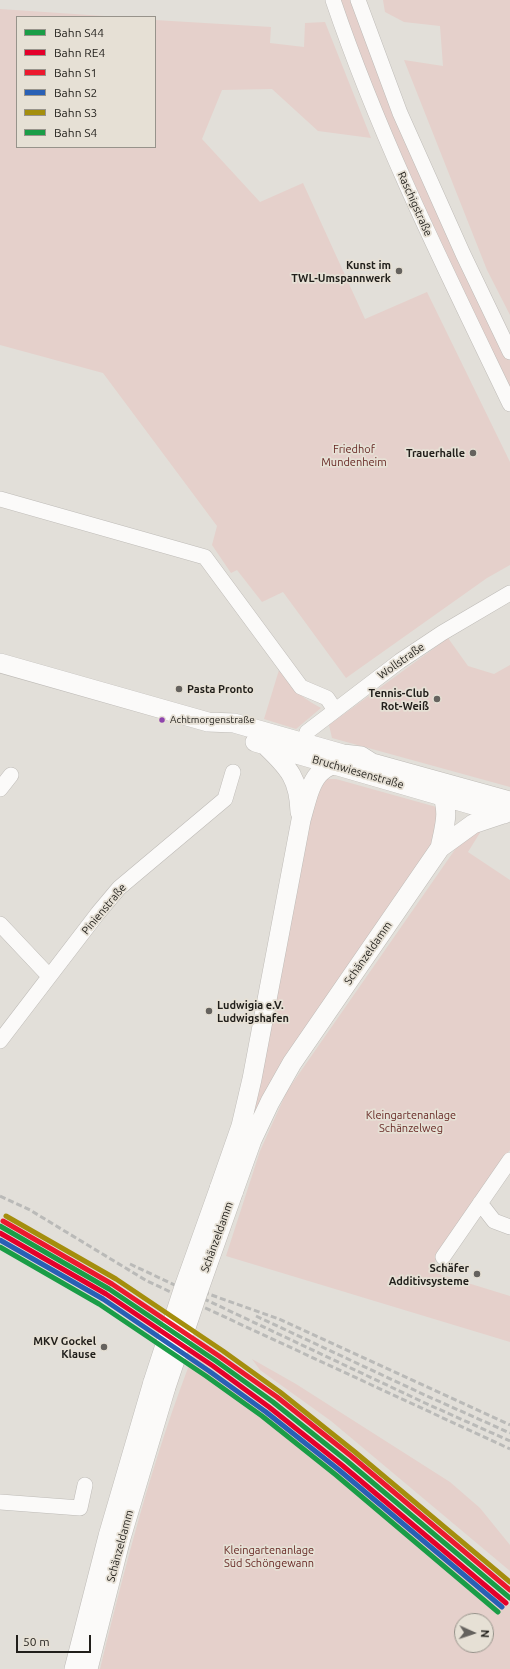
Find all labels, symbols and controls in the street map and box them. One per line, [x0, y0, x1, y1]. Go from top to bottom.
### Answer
legend [16, 16, 156, 148]
text: Bahn S44 [54, 26, 104, 39]
text: Bahn RE4 [54, 46, 105, 59]
text: Bahn S1 [54, 66, 97, 79]
text: Bahn S2 [54, 86, 97, 99]
text: Bahn S3 [54, 106, 97, 119]
text: Bahn S4 [54, 126, 97, 139]
street label: Raschigstraße [395, 170, 435, 238]
place label: Kunst im TWL-Umspannwerk [291, 258, 391, 284]
marker: Kunst im TWL-Umspannwerk [394, 266, 404, 276]
park label: Friedhof Mundenheim [321, 442, 387, 468]
place label: Trauerhalle [406, 446, 465, 460]
marker: Trauerhalle [468, 448, 478, 458]
street label: Wollstraße [375, 640, 427, 682]
place label: Pasta Pronto [187, 682, 254, 696]
marker: Pasta Pronto [174, 684, 184, 694]
place label: Tennis-Club Rot-Weiß [369, 686, 429, 712]
marker: Tennis-Club Rot-Weiß [432, 694, 442, 704]
place label: Achtmorgenstraße [170, 714, 255, 726]
marker: Achtmorgenstraße [157, 715, 167, 725]
street label: Bruchwiesenstraße [311, 753, 405, 791]
street label: Pinienstraße [79, 881, 129, 937]
street label: Schänzeldamm [341, 919, 395, 987]
place label: Ludwigia e.V. Ludwigshafen [217, 998, 289, 1024]
marker: Ludwigia e.V. Ludwigshafen [204, 1006, 214, 1016]
park label: Kleingartenanlage Schänzelweg [366, 1108, 456, 1134]
street label: Schänzeldamm [198, 1200, 236, 1274]
place label: Schäfer Additivsysteme [389, 1261, 469, 1287]
marker: Schäfer Additivsysteme [472, 1269, 482, 1279]
place label: MKV Gockel Klause [33, 1334, 96, 1360]
marker: MKV Gockel Klause [99, 1342, 109, 1352]
street label: Schänzeldamm [104, 1509, 136, 1583]
park label: Kleingartenanlage Süd Schöngewann [224, 1543, 314, 1569]
north arrow [454, 1613, 494, 1653]
scale bar [18, 1627, 93, 1653]
text: N [479, 1629, 491, 1638]
text: 50 m [23, 1635, 50, 1648]

